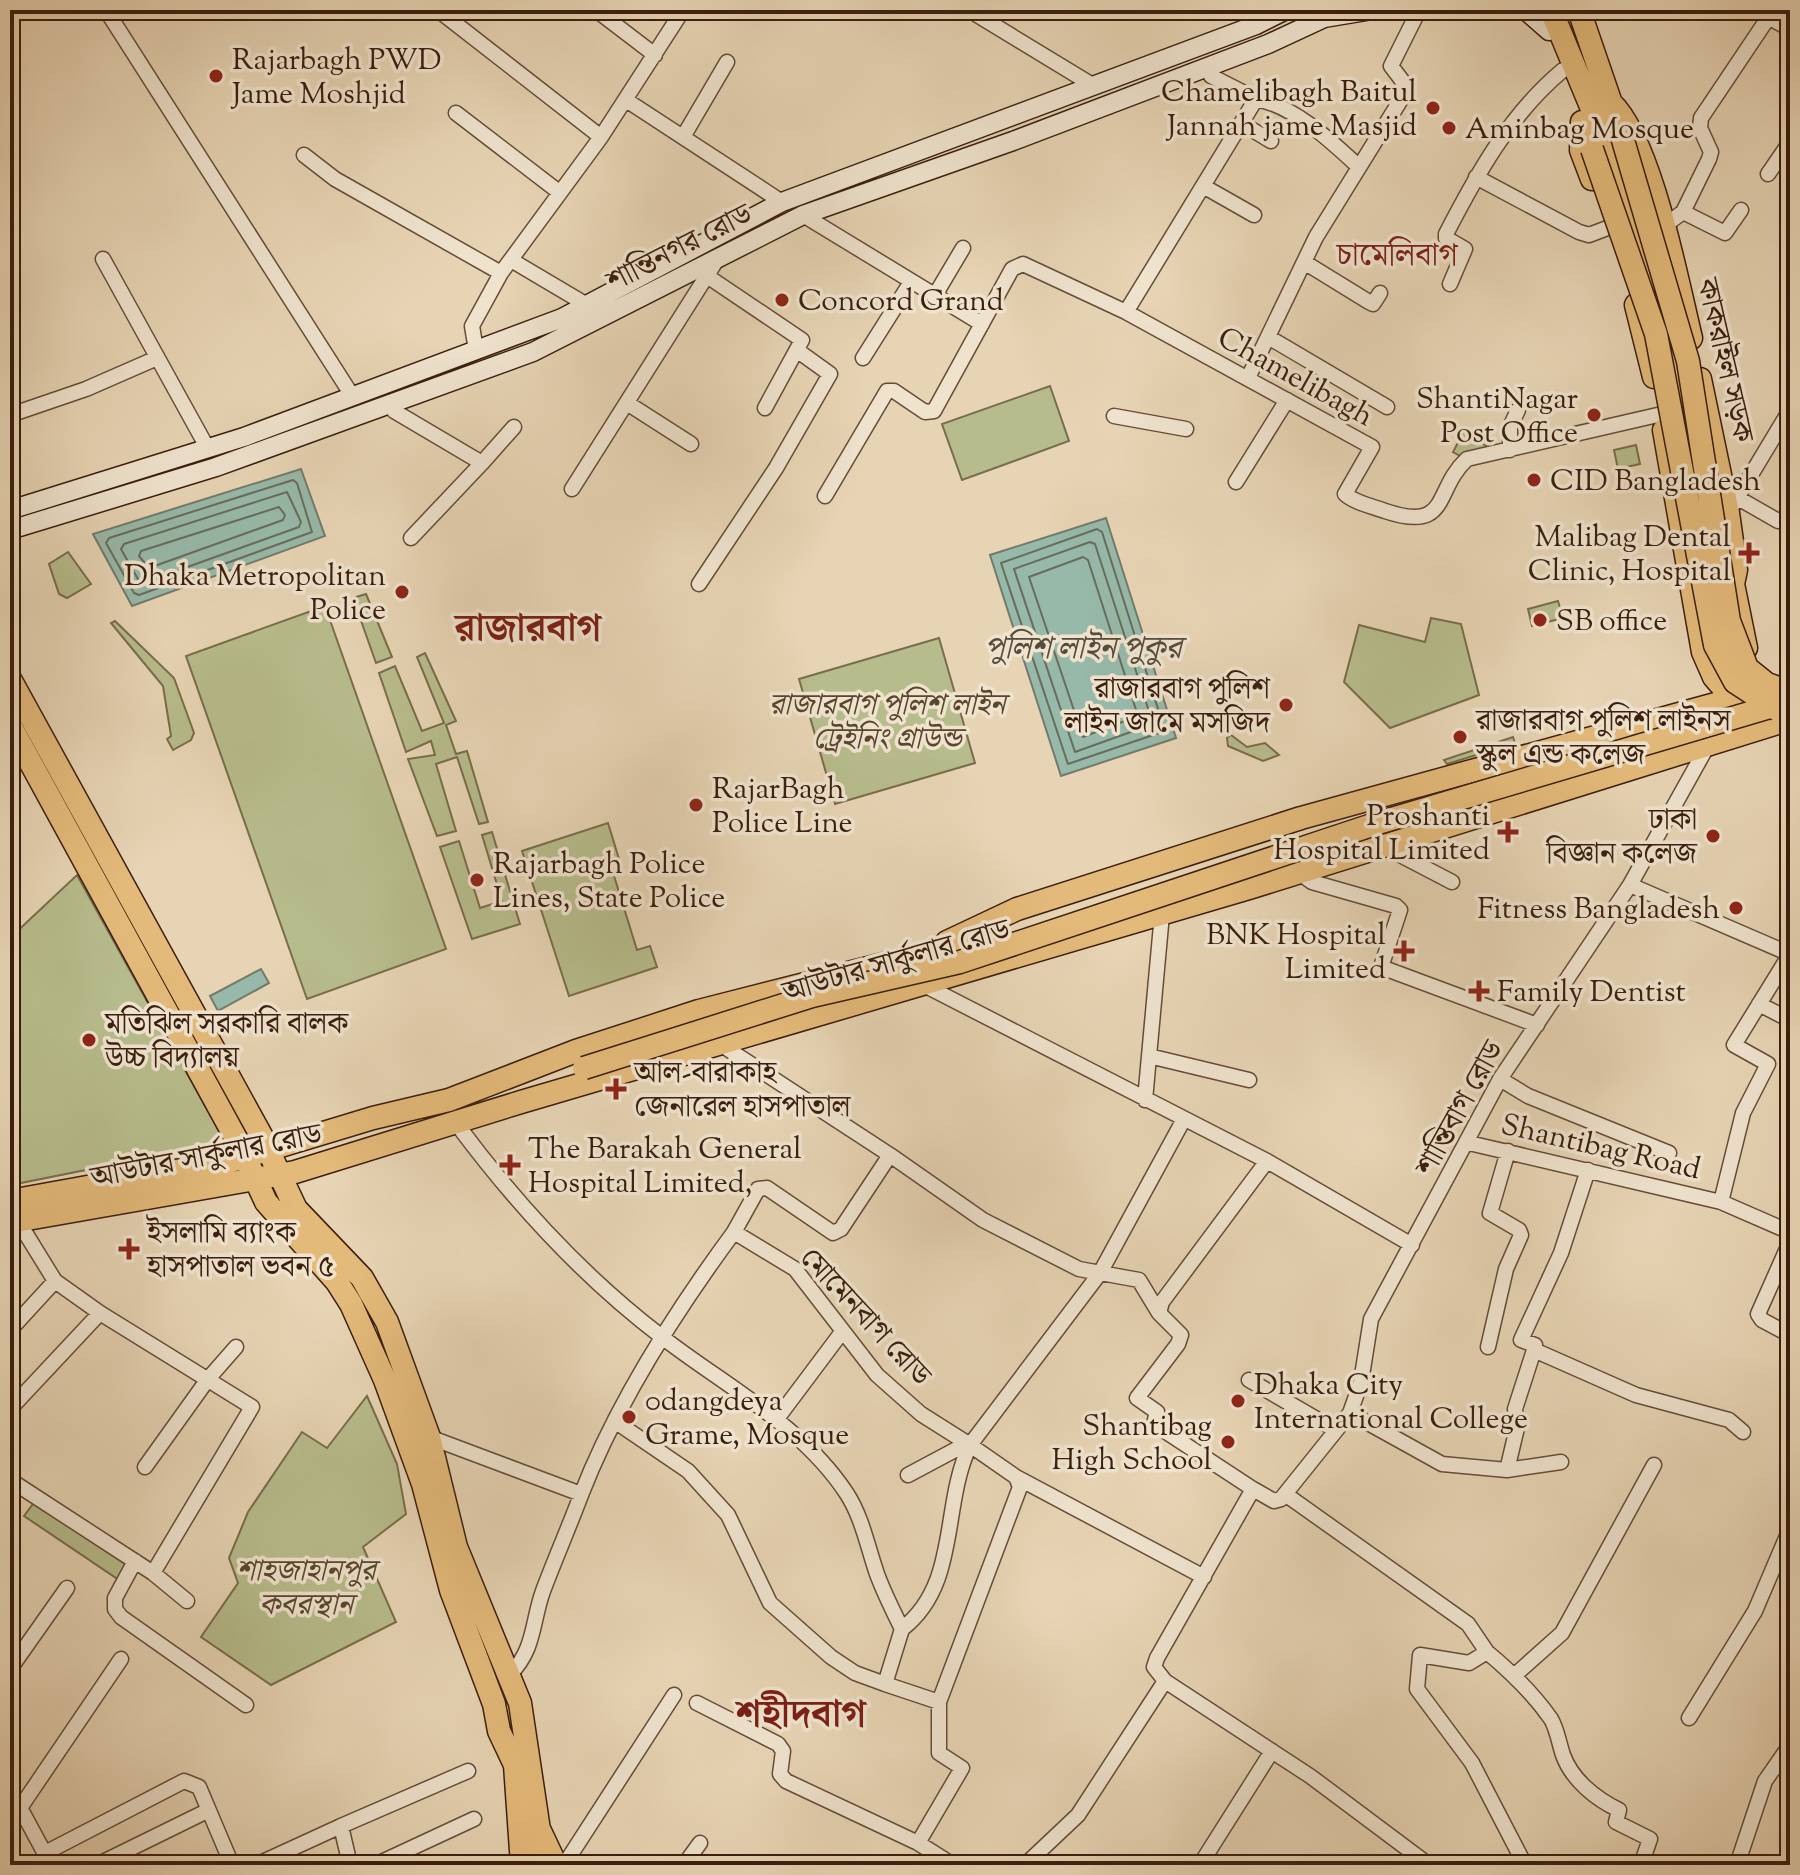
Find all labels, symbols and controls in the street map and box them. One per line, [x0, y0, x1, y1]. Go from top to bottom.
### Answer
place label: Rajarbagh PWD Jame Moshjid [230, 40, 442, 117]
marker: Rajarbagh PWD Jame Moshjid [207, 67, 225, 85]
place label: Chamelibagh Baitul Jannah jame Masjid [1161, 72, 1417, 149]
marker: Chamelibagh Baitul Jannah jame Masjid [1424, 99, 1442, 117]
place label: Aminbag Mosque [1465, 109, 1694, 152]
marker: Aminbag Mosque [1440, 119, 1458, 137]
street label: শান্তিনগর রোড [599, 194, 762, 305]
district label: চামেলিবাগ [1336, 234, 1458, 280]
street label: কাকরাইল সড়ক [1684, 273, 1764, 448]
place label: Concord Grand [798, 281, 1004, 324]
marker: Concord Grand [773, 291, 791, 309]
street label: Chamelibagh [1209, 318, 1381, 439]
place label: ShantiNagar Post Office [1416, 379, 1578, 456]
marker: ShantiNagar Post Office [1585, 406, 1603, 424]
place label: CID Bangladesh [1550, 461, 1761, 504]
marker: CID Bangladesh [1525, 471, 1543, 489]
place label: Malibag Dental Clinic, Hospital [1528, 517, 1731, 594]
marker: Malibag Dental Clinic, Hospital [1738, 542, 1760, 564]
place label: Dhaka Metropolitan Police [124, 556, 386, 633]
marker: Dhaka Metropolitan Police [393, 583, 411, 601]
place label: SB office [1556, 601, 1667, 644]
district label: রাজারবাগ [453, 604, 603, 658]
marker: SB office [1531, 611, 1549, 629]
water label: পুলিশ লাইন পুকুর [984, 627, 1187, 673]
place label: রাজারবাগ পুলিশ লাইন জামে মসজিদ [1063, 669, 1272, 746]
park label: রাজারবাগ পুলিশ লাইন ট্রেইনিং গ্রাউন্ড [769, 685, 1011, 762]
marker: রাজারবাগ পুলিশ লাইন জামে মসজিদ [1277, 696, 1295, 714]
place label: রাজারবাগ পুলিশ লাইনস স্কুল এন্ড কলেজ [1475, 701, 1733, 778]
marker: রাজারবাগ পুলিশ লাইনস স্কুল এন্ড কলেজ [1451, 728, 1469, 746]
place label: RajarBagh Police Line [712, 769, 853, 846]
marker: RajarBagh Police Line [687, 796, 705, 814]
place label: Proshanti Hospital Limited [1273, 796, 1490, 873]
place label: ঢাকা বিজ্ঞান কলেজ [1545, 800, 1698, 877]
marker: Proshanti Hospital Limited [1497, 821, 1519, 843]
marker: ঢাকা বিজ্ঞান কলেজ [1704, 827, 1722, 845]
place label: Rajarbagh Police Lines, State Police [493, 844, 725, 921]
marker: Rajarbagh Police Lines, State Police [468, 871, 486, 889]
place label: Fitness Bangladesh [1477, 889, 1720, 932]
marker: Fitness Bangladesh [1727, 899, 1745, 917]
street label: আউটার সার্কুলার রোড [777, 909, 1017, 1016]
place label: BNK Hospital Limited [1206, 915, 1386, 992]
marker: BNK Hospital Limited [1393, 940, 1415, 962]
place label: Family Dentist [1497, 972, 1686, 1015]
marker: Family Dentist [1468, 980, 1490, 1002]
place label: মতিঝিল সরকারি বালক উচ্চ বিদ্যালয় [104, 1004, 349, 1081]
marker: মতিঝিল সরকারি বালক উচ্চ বিদ্যালয় [80, 1031, 98, 1049]
street label: শান্তিবাগ রোড [1406, 1033, 1517, 1185]
place label: আল-বারাকাহ জেনারেল হাসপাতাল [633, 1053, 852, 1130]
marker: আল-বারাকাহ জেনারেল হাসপাতাল [605, 1078, 627, 1100]
street label: Shantibag Road [1496, 1105, 1704, 1192]
street label: আউটার সার্কুলার রোড [86, 1114, 327, 1201]
place label: The Barakah General Hospital Limited, [528, 1129, 802, 1206]
marker: The Barakah General Hospital Limited, [499, 1154, 521, 1176]
place label: ইসলামি ব্যাংক হাসপাতাল ভবন ৫ [146, 1213, 335, 1290]
marker: ইসলামি ব্যাংক হাসপাতাল ভবন ৫ [118, 1238, 140, 1260]
street label: মোমেনবাগ রোড [789, 1239, 941, 1398]
place label: Dhaka City International College [1254, 1365, 1528, 1442]
place label: 0dangdeya Grame, Mosque [645, 1381, 849, 1458]
marker: Dhaka City International College [1229, 1392, 1247, 1410]
place label: Shantibag High School [1052, 1406, 1212, 1483]
marker: 0dangdeya Grame, Mosque [620, 1408, 638, 1426]
marker: Shantibag High School [1219, 1433, 1237, 1451]
park label: শাহজাহানপুর কবরস্থান [236, 1551, 381, 1628]
district label: শহীদবাগ [734, 1690, 867, 1744]

